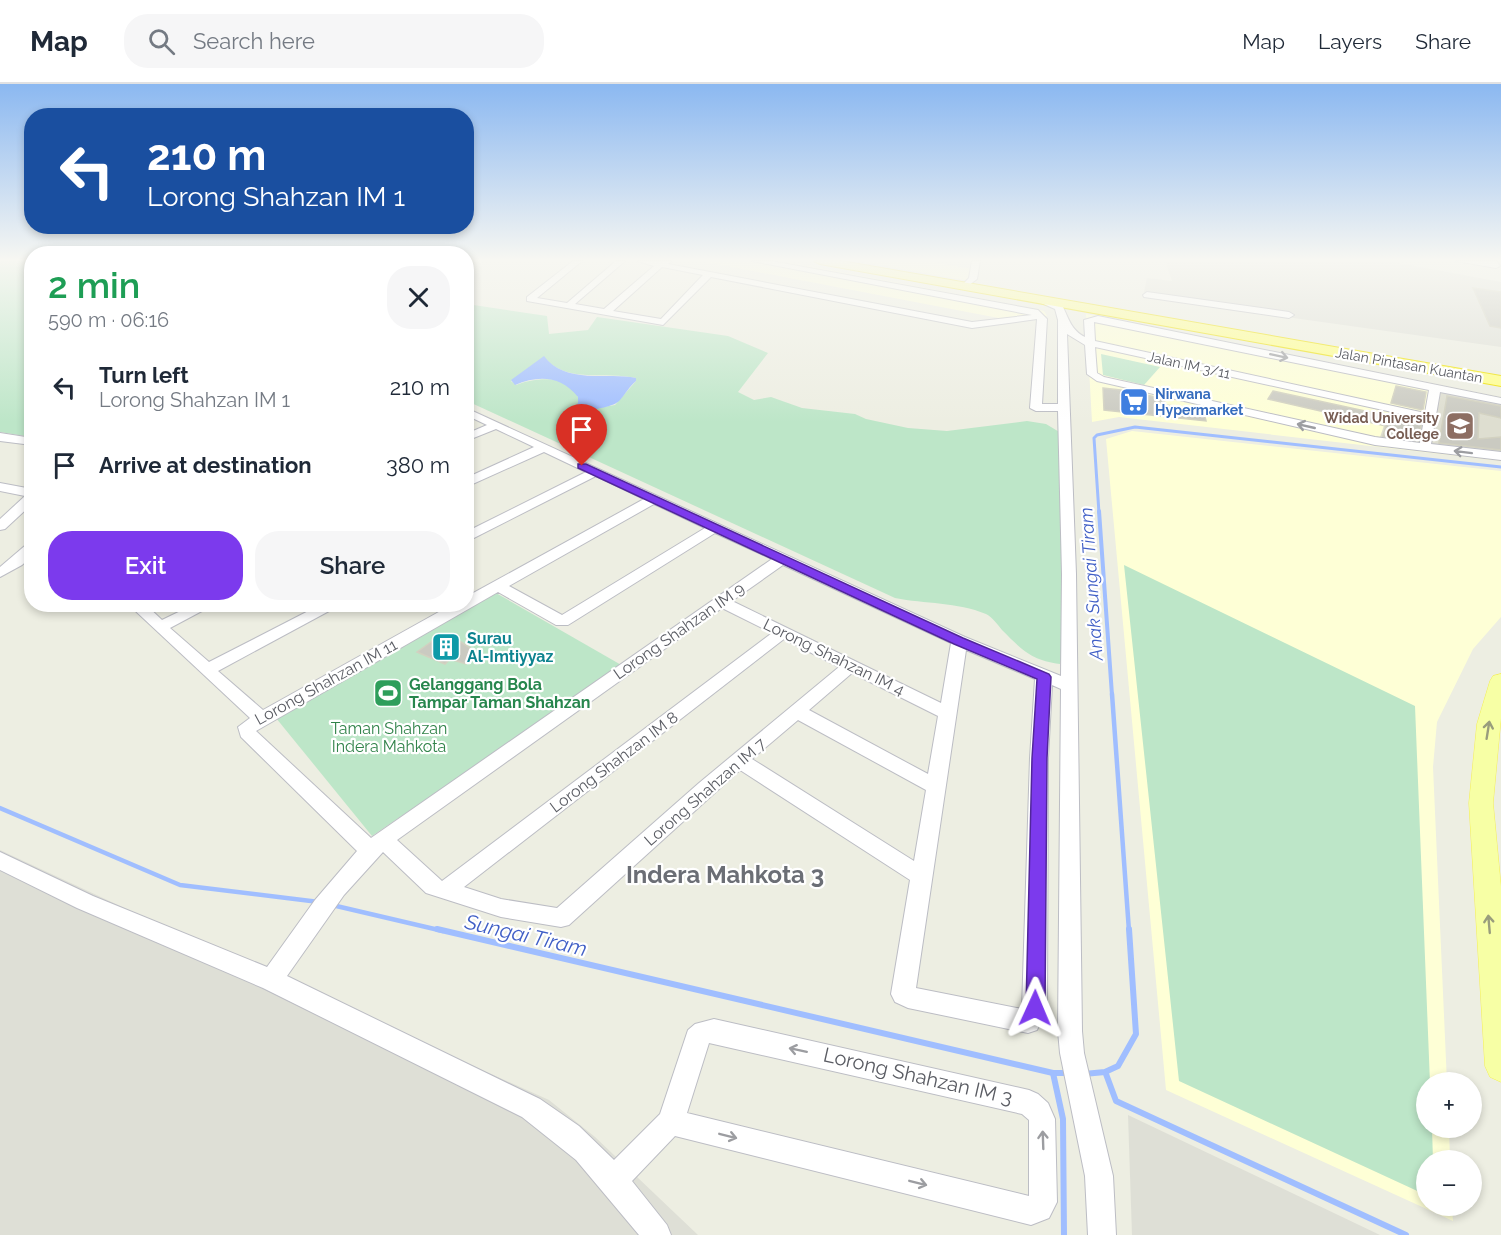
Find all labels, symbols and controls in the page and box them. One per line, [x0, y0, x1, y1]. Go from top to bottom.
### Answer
search box [124, 14, 544, 68]
text: Map [30, 25, 88, 58]
icon: search [145, 25, 178, 58]
text: Search here [193, 28, 315, 54]
text: Map [1242, 29, 1285, 54]
text: Layers [1318, 29, 1382, 54]
text: Share [1415, 29, 1471, 54]
text: 210 m [147, 131, 266, 180]
icon: left [48, 132, 126, 210]
text: Lorong Shahzan IM 1 [147, 181, 405, 212]
text: 2 min [48, 264, 140, 306]
button: close [387, 266, 450, 329]
text: 590 m · 06:16 [48, 308, 169, 332]
street label: Jalan Pintasan Kuantan [1334, 344, 1484, 386]
street label: Jalan IM 3/11 [1146, 348, 1232, 382]
one-way arrow [1269, 351, 1288, 362]
text: Turn left [99, 362, 189, 388]
icon: left [48, 371, 81, 404]
text: 210 m [390, 374, 450, 400]
supermarket icon: Nirwana Hypermarket [1118, 386, 1150, 418]
place label: Nirwana Hypermarket [1155, 386, 1244, 418]
text: Lorong Shahzan IM 1 [99, 388, 290, 412]
pin [556, 404, 607, 466]
place label: Widad University College [1324, 410, 1440, 442]
school or university icon: Widad University College [1444, 410, 1476, 442]
icon: arrive [565, 413, 598, 446]
one-way arrow [1297, 419, 1316, 431]
one-way arrow [1454, 446, 1474, 457]
icon: arrive [48, 449, 81, 482]
text: Arrive at destination [99, 452, 312, 478]
text: 380 m [386, 452, 450, 478]
water label: Anak Sungai Tiram [1075, 507, 1107, 662]
button: Exit [48, 531, 243, 600]
button: Share [255, 531, 450, 600]
street label: Lorong Shahzan IM 9 [610, 579, 748, 683]
street label: Lorong Shahzan IM 4 [760, 615, 908, 700]
place label: Surau Al-Imtiyyaz [467, 629, 554, 666]
building icon: Surau Al-Imtiyyaz [430, 631, 462, 663]
street label: Lorong Shahzan IM 11 [252, 635, 401, 729]
place label: Gelanggang Bola Tampar Taman Shahzan [409, 675, 590, 712]
sports icon: Gelanggang Bola Tampar Taman Shahzan [372, 677, 404, 709]
street label: Lorong Shahzan IM 8 [546, 708, 682, 816]
park label: Taman Shahzan Indera Mahkota [331, 719, 447, 756]
one-way arrow [1482, 720, 1493, 740]
street label: Lorong Shahzan IM 7 [640, 734, 770, 850]
district label: Indera Mahkota 3 [626, 860, 824, 889]
water label: Sungai Tiram [462, 909, 589, 961]
one-way arrow [1483, 914, 1494, 934]
position arrow [1003, 976, 1067, 1040]
one-way arrow [789, 1043, 808, 1055]
street label: Lorong Shahzan IM 3 [821, 1043, 1015, 1109]
map controls [1416, 1072, 1482, 1216]
button: + [1416, 1072, 1482, 1138]
one-way arrow [1037, 1130, 1048, 1150]
one-way arrow [718, 1131, 737, 1143]
button: − [1416, 1150, 1482, 1216]
one-way arrow [908, 1178, 927, 1190]

